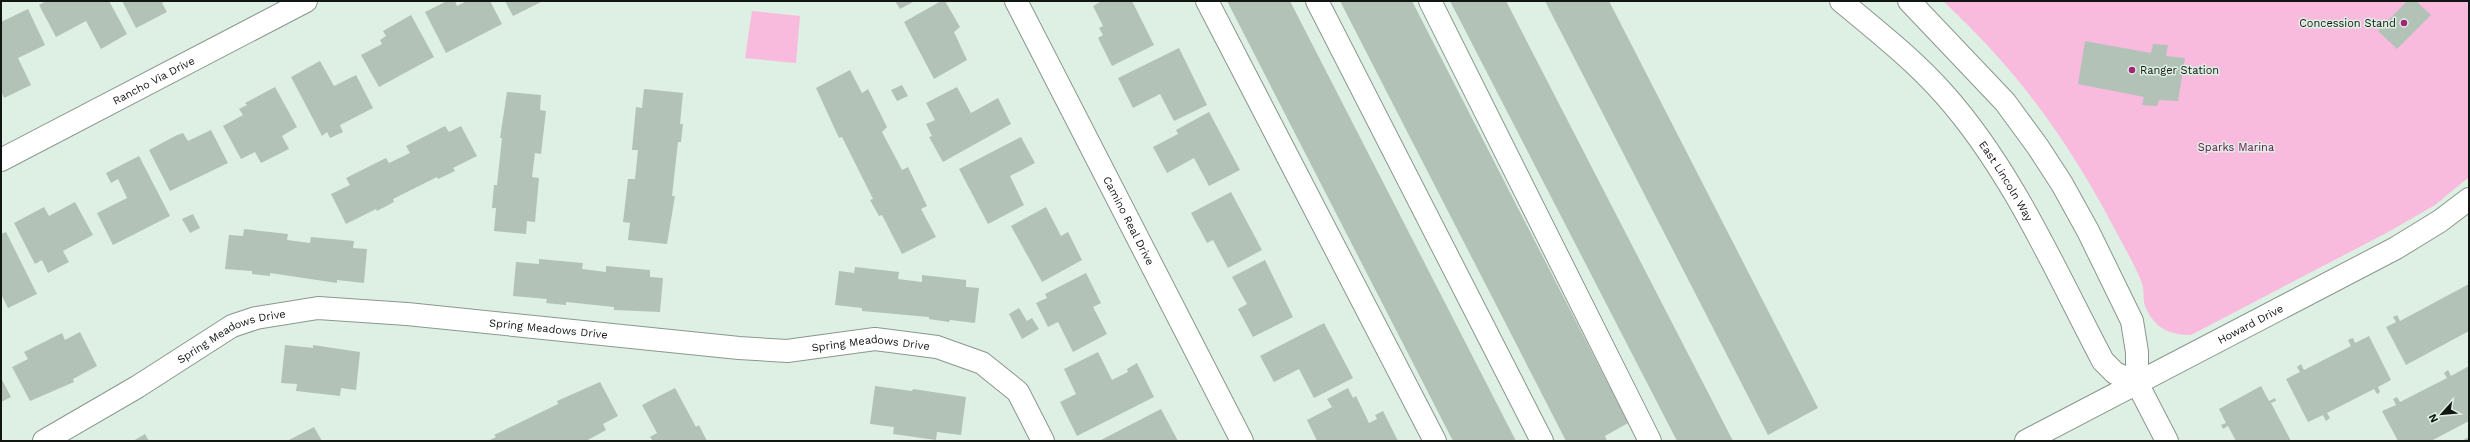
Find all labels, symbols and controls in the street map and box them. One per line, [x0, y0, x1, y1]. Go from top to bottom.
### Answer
place label: Concession Stand [2299, 17, 2396, 30]
marker: Concession Stand [2399, 18, 2409, 28]
street label: Rancho Via Drive [111, 54, 197, 108]
place label: Ranger Station [2140, 64, 2219, 77]
marker: Ranger Station [2127, 65, 2137, 75]
street label: East Lincoln Way [1976, 138, 2035, 224]
park label: Sparks Marina [2198, 141, 2274, 154]
street label: Camino Real Drive [1100, 174, 1157, 268]
street label: Howard Drive [2216, 302, 2286, 347]
street label: Spring Meadows Drive [175, 307, 287, 366]
street label: Spring Meadows Drive [489, 316, 608, 342]
street label: Spring Meadows Drive [811, 333, 930, 355]
north arrow [2422, 394, 2462, 434]
text: N [2426, 412, 2441, 425]

